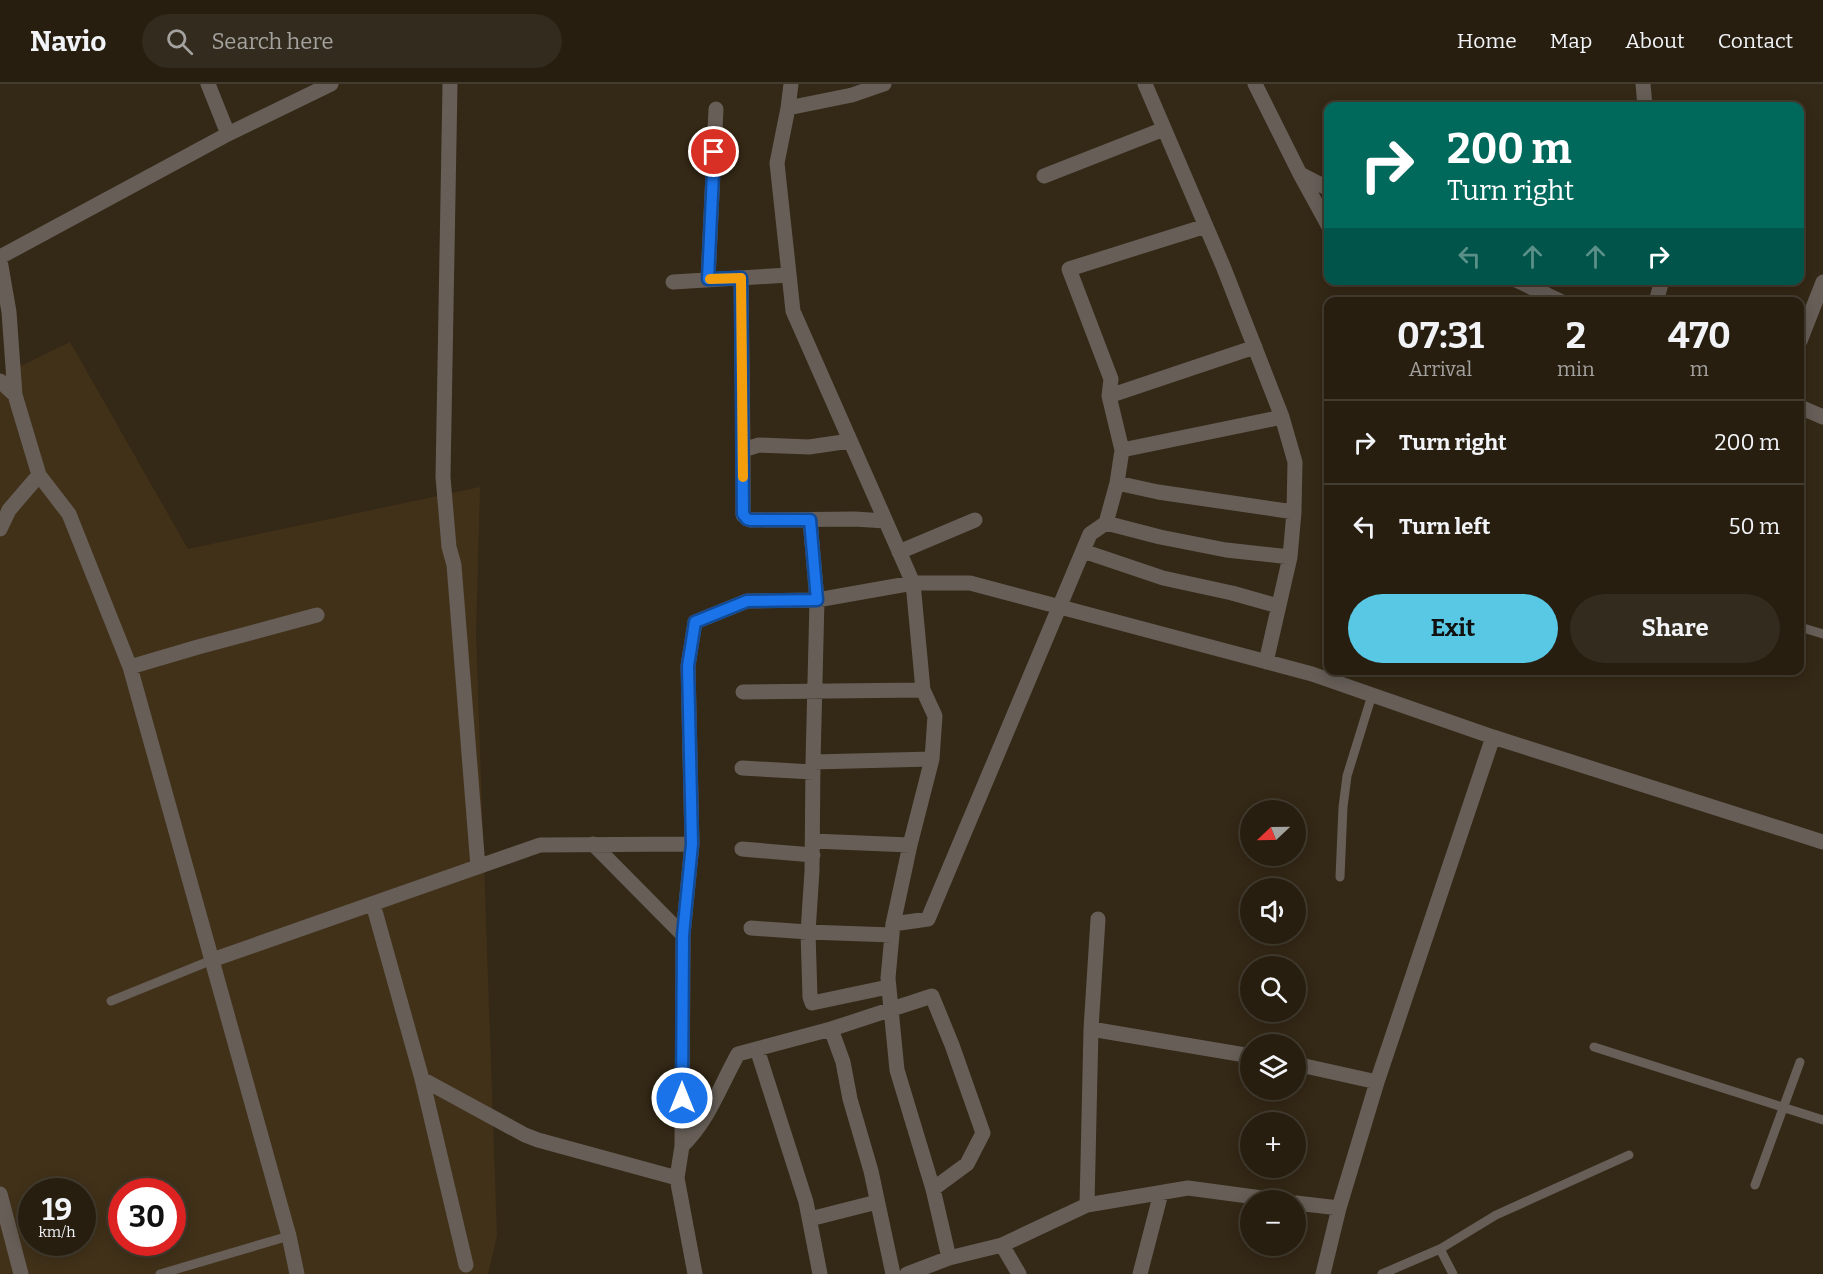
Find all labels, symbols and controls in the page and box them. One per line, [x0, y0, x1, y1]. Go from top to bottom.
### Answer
search box [142, 14, 562, 68]
text: Navio [30, 25, 106, 58]
icon: search [163, 25, 196, 58]
text: Search here [211, 28, 334, 55]
text: Home [1457, 28, 1517, 54]
text: Map [1550, 28, 1592, 54]
text: About [1625, 28, 1685, 54]
text: Contact [1718, 28, 1793, 54]
text: 200 m [1447, 124, 1572, 174]
pin [688, 126, 739, 177]
icon: right [1348, 126, 1426, 204]
icon: arrive [697, 135, 730, 168]
text: Turn right [1447, 175, 1574, 207]
icon: left [1453, 240, 1486, 273]
icon: ahead [1516, 240, 1549, 273]
icon: ahead [1579, 240, 1612, 273]
icon: right [1642, 240, 1675, 273]
text: 07:31 [1397, 314, 1484, 358]
text: 2 [1566, 314, 1586, 358]
text: 470 [1668, 314, 1731, 358]
text: Arrival [1409, 357, 1472, 381]
text: min [1557, 357, 1595, 381]
text: m [1690, 357, 1709, 381]
icon: right [1348, 426, 1381, 459]
text: Turn right [1399, 429, 1507, 456]
text: 200 m [1714, 429, 1780, 456]
icon: left [1348, 510, 1381, 543]
text: Turn left [1399, 513, 1491, 540]
text: 50 m [1729, 513, 1780, 540]
button: Exit [1348, 594, 1558, 663]
button: Share [1570, 594, 1780, 663]
north arrow [1240, 800, 1306, 866]
map controls [1240, 800, 1306, 1256]
button: sound [1240, 878, 1306, 944]
button: search [1240, 956, 1306, 1022]
button: layers [1240, 1034, 1306, 1100]
position arrow [650, 1066, 714, 1130]
button: + [1240, 1112, 1306, 1178]
speed limit sign: 30 [108, 1178, 186, 1256]
button: − [1240, 1190, 1306, 1256]
text: 19 [42, 1192, 72, 1228]
text: km/h [38, 1223, 76, 1241]

